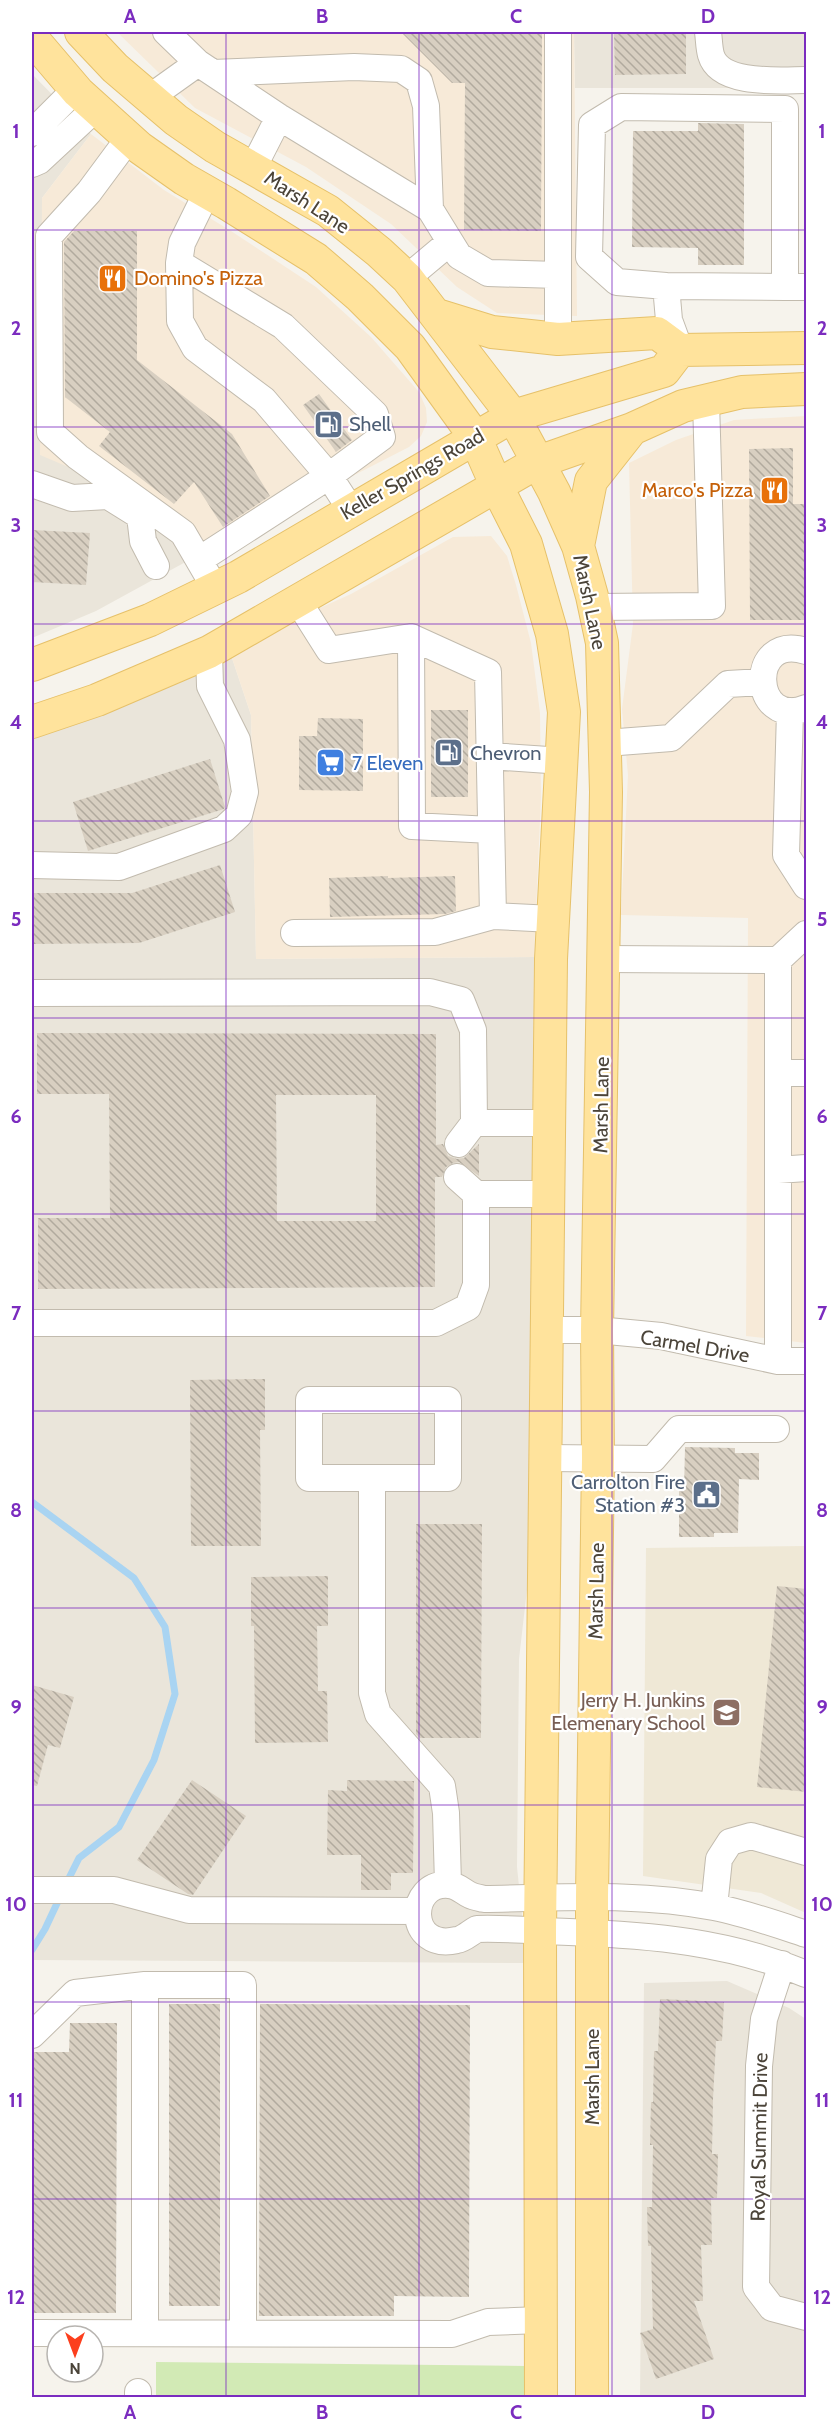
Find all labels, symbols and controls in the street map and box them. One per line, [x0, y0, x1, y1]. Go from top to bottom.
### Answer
text: A [124, 4, 137, 28]
text: B [316, 4, 328, 28]
text: C [510, 4, 522, 28]
text: D [701, 4, 715, 28]
text: 1 [12, 119, 20, 143]
text: 1 [818, 119, 826, 143]
street label: Marsh Lane [260, 166, 354, 238]
restaurant icon: Domino's Pizza [97, 262, 129, 294]
place label: Domino's Pizza [134, 266, 263, 290]
text: 2 [11, 316, 21, 340]
text: 2 [817, 316, 827, 340]
fuel station icon: Shell [312, 408, 344, 440]
place label: Shell [349, 412, 391, 436]
street label: Keller Springs Road [336, 423, 488, 525]
restaurant icon: Marco's Pizza [758, 474, 790, 506]
place label: Marco's Pizza [642, 478, 753, 502]
text: 3 [11, 513, 21, 537]
text: 3 [817, 513, 827, 537]
street label: Marsh Lane [568, 552, 612, 652]
text: 4 [10, 710, 22, 734]
text: 4 [816, 710, 828, 734]
fuel station icon: Chevron [433, 737, 465, 769]
place label: Chevron [470, 741, 541, 765]
supermarket icon: 7 Eleven [315, 747, 347, 779]
place label: 7 Eleven [352, 751, 424, 775]
text: 5 [11, 907, 21, 931]
text: 5 [817, 907, 827, 931]
street label: Marsh Lane [588, 1056, 614, 1154]
text: 6 [10, 1104, 22, 1128]
text: 6 [816, 1104, 828, 1128]
text: 7 [11, 1301, 22, 1325]
text: 7 [817, 1301, 828, 1325]
street label: Carmel Drive [639, 1325, 751, 1367]
place label: Carrolton Fire Station #3 [571, 1470, 685, 1517]
public building icon: Carrolton Fire Station #3 [690, 1478, 722, 1510]
text: 8 [10, 1498, 22, 1522]
text: 8 [816, 1498, 828, 1522]
street label: Marsh Lane [583, 1542, 609, 1640]
place label: Jerry H. Junkins Elemenary School [551, 1688, 705, 1735]
text: 9 [10, 1695, 22, 1719]
text: 9 [816, 1695, 828, 1719]
school or university icon: Jerry H. Junkins Elemenary School [710, 1696, 742, 1728]
text: 10 [5, 1892, 27, 1916]
text: 10 [811, 1892, 833, 1916]
street label: Marsh Lane [580, 2029, 604, 2125]
street label: Royal Summit Drive [746, 2052, 772, 2222]
text: 11 [9, 2088, 23, 2112]
text: 11 [815, 2088, 829, 2112]
text: 12 [7, 2285, 25, 2309]
text: 12 [813, 2285, 831, 2309]
north arrow [45, 2324, 105, 2384]
text: N [69, 2359, 81, 2378]
text: A [124, 2400, 137, 2424]
text: B [316, 2400, 328, 2424]
text: C [510, 2400, 522, 2424]
text: D [701, 2400, 715, 2424]

